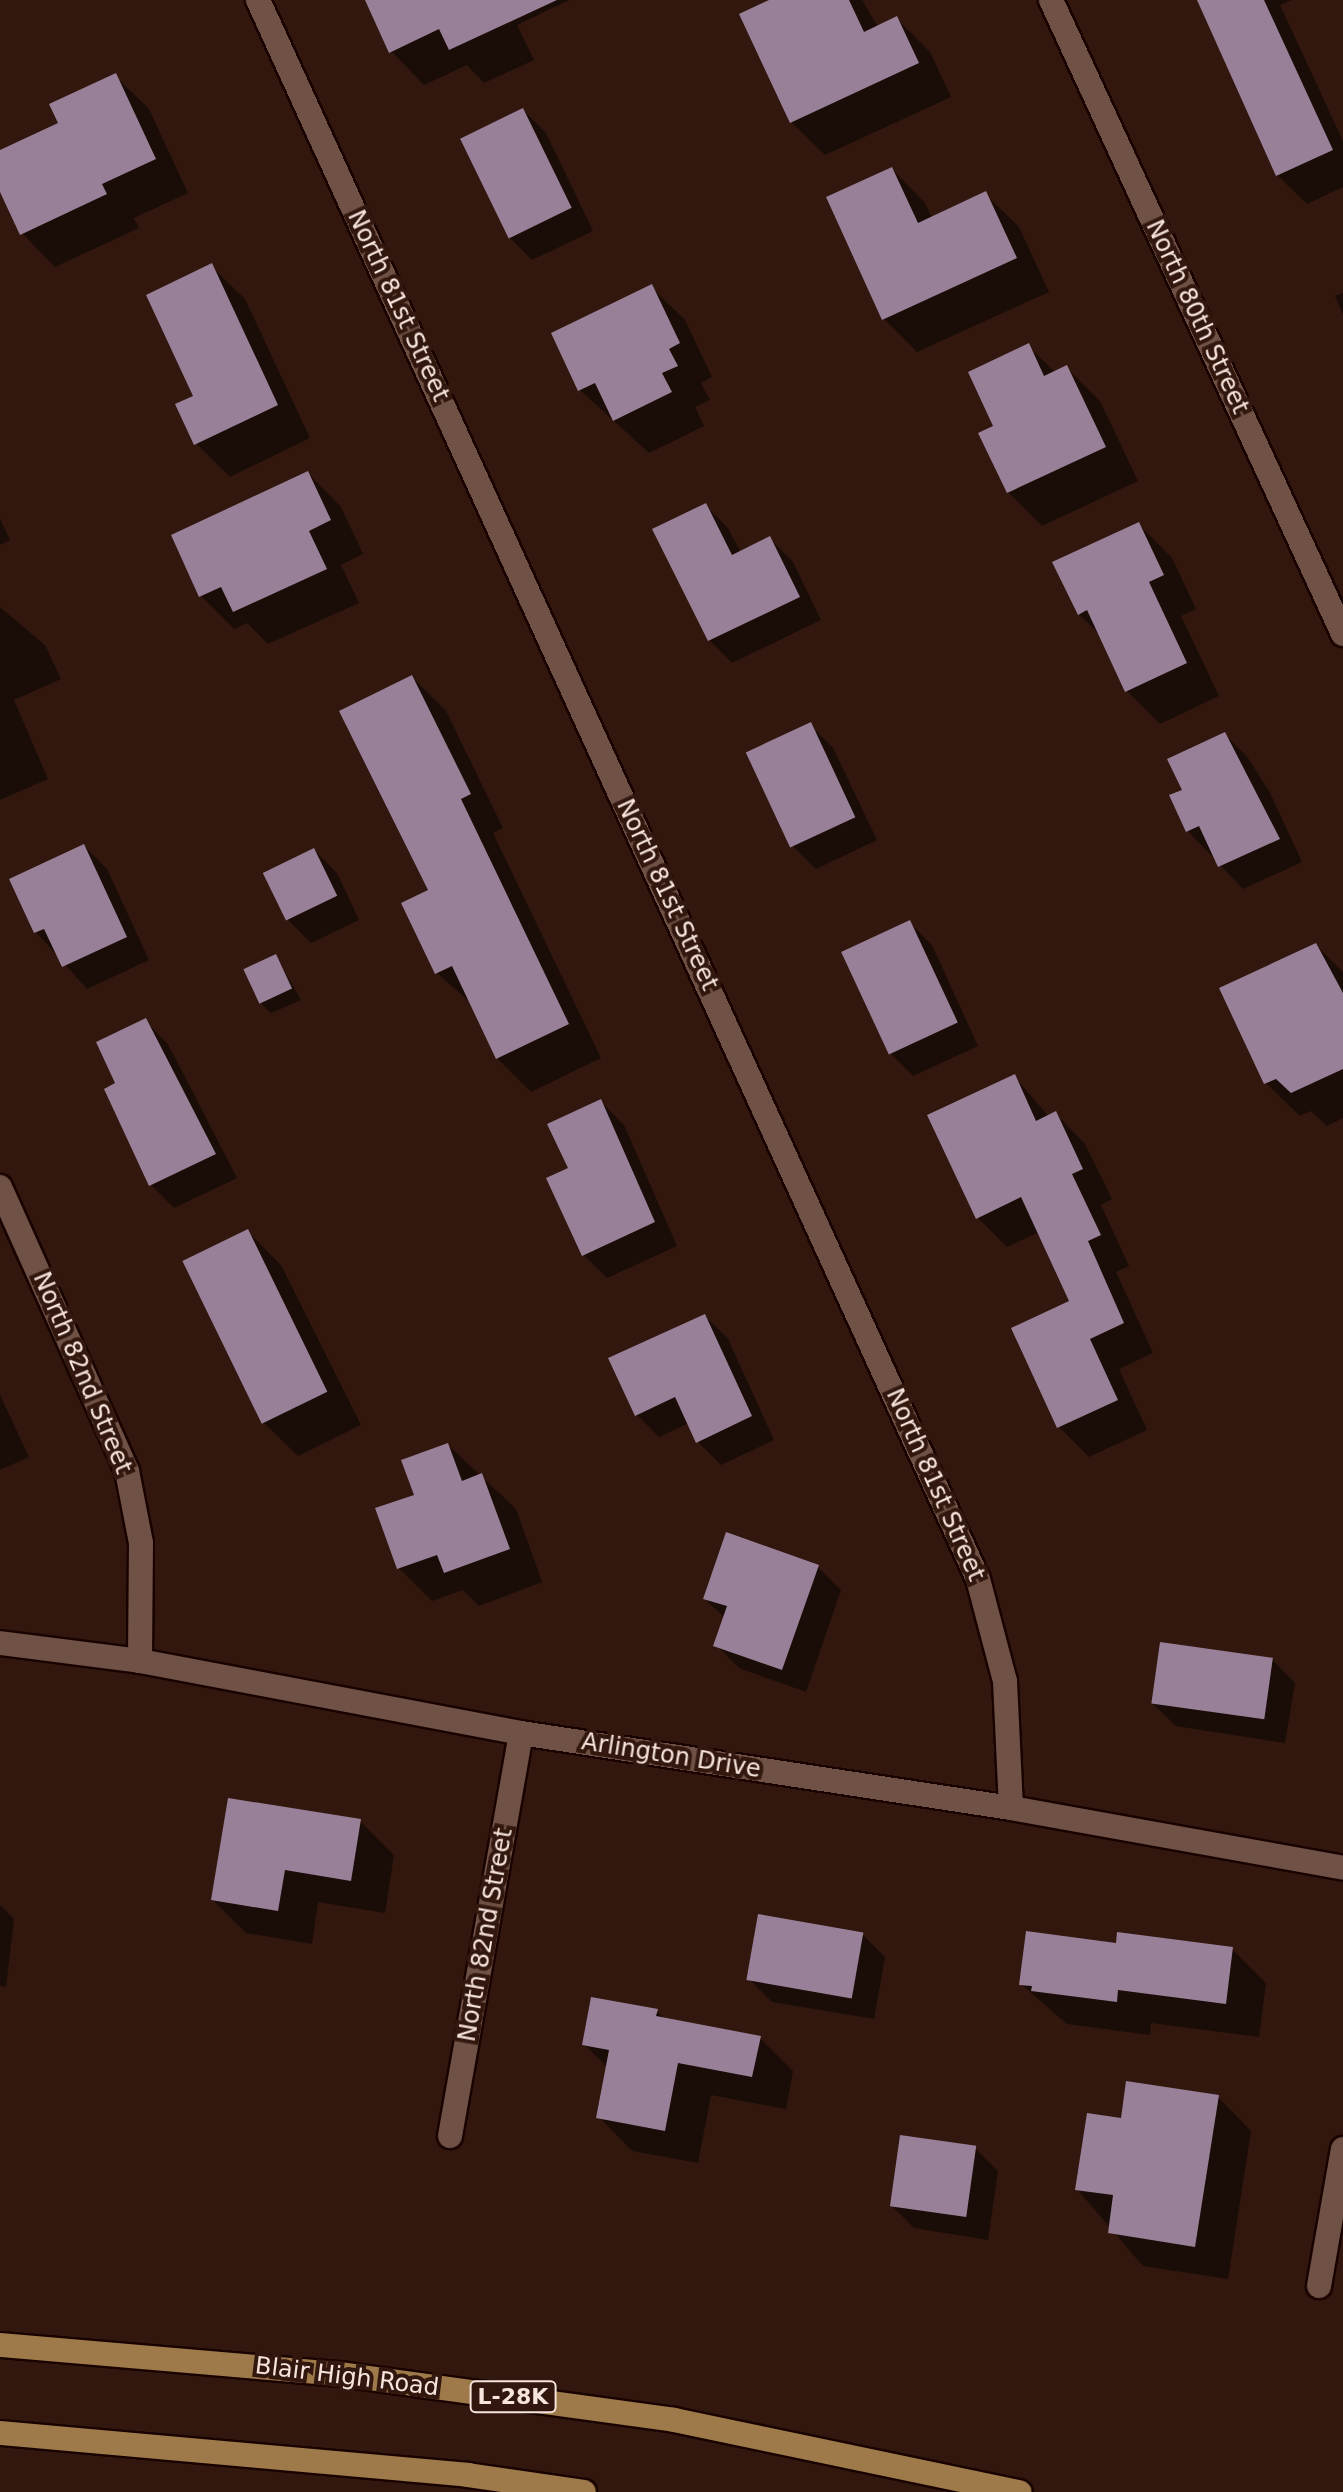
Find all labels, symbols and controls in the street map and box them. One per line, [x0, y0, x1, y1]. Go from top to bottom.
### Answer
street label: North 81st Street [341, 206, 455, 406]
street label: North 80th Street [1139, 216, 1255, 418]
street label: North 81st Street [610, 795, 724, 995]
street label: North 82nd Street [26, 1268, 138, 1478]
street label: North 81st Street [880, 1384, 990, 1586]
street label: Arlington Drive [579, 1728, 763, 1784]
street label: North 82nd Street [453, 1826, 519, 2044]
street label: Blair High Road [253, 2351, 441, 2403]
road number: L-28K [469, 2379, 557, 2415]

